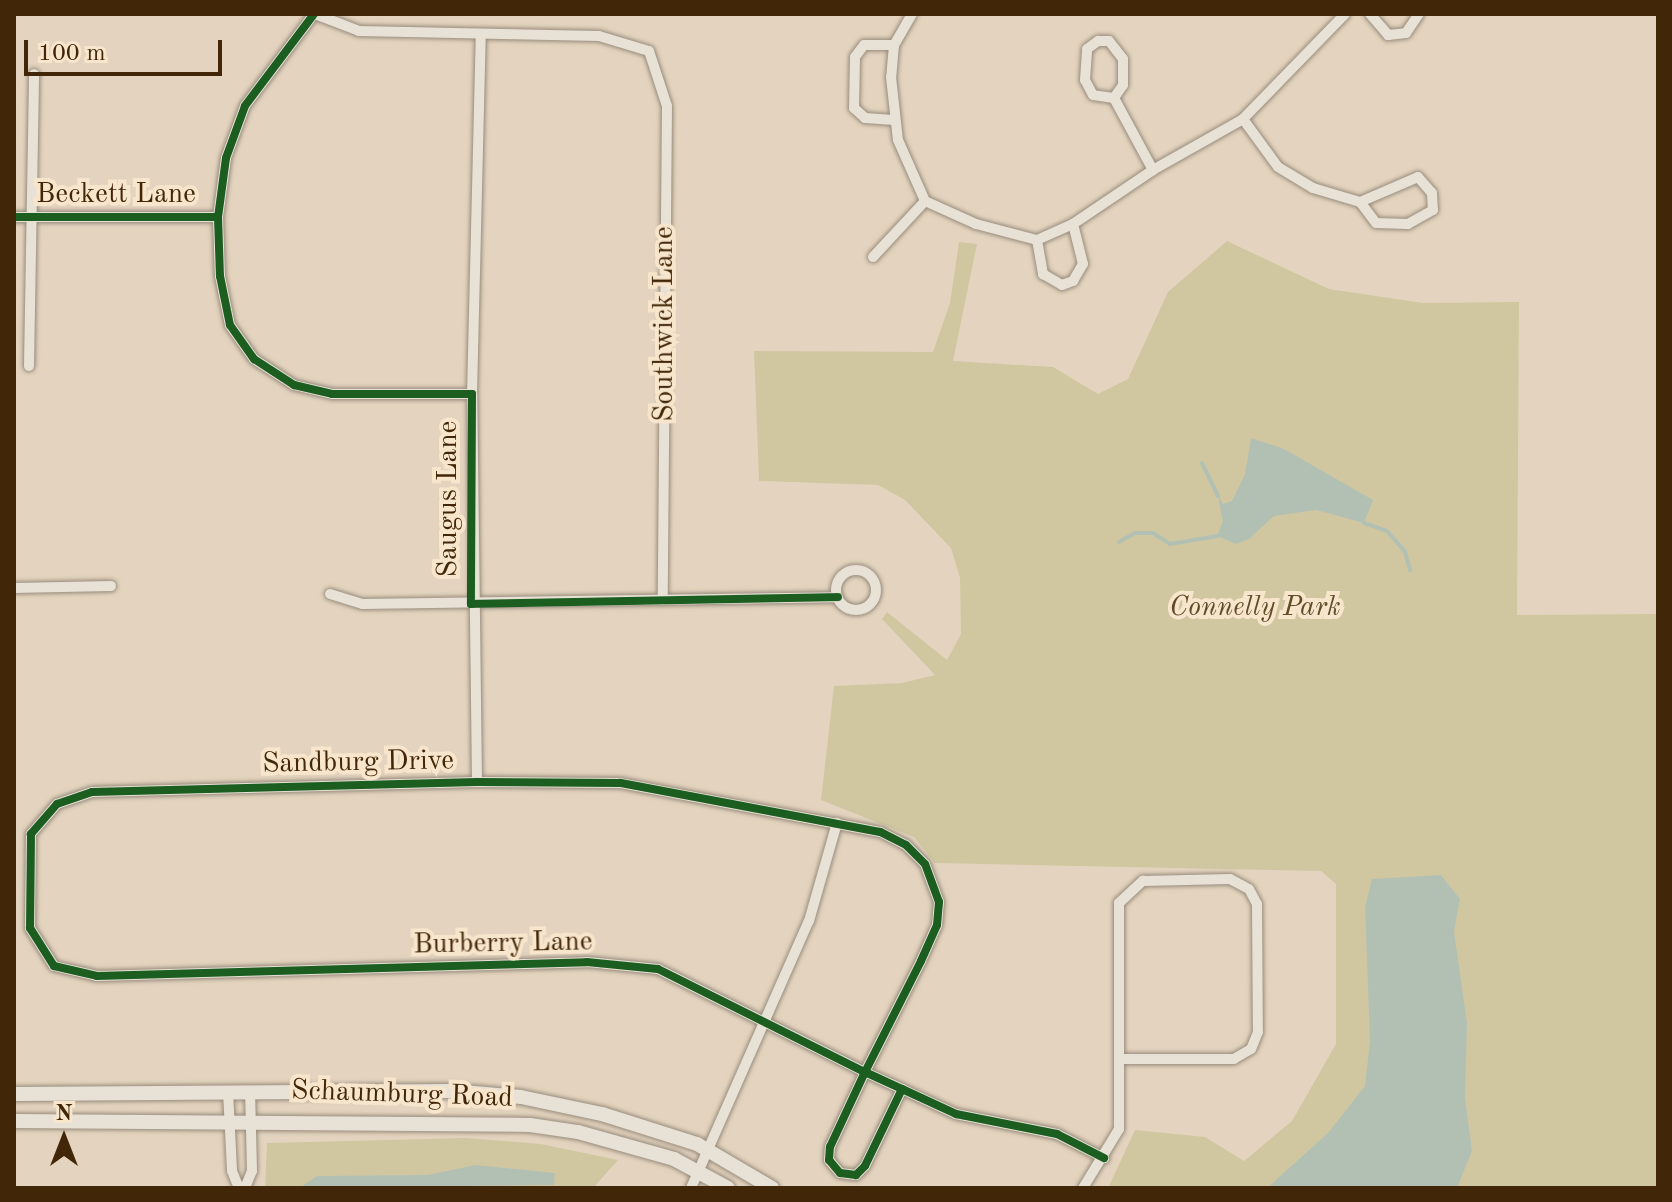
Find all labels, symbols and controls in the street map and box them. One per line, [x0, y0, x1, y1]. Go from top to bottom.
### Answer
scale bar [28, 24, 226, 74]
text: 100 m [38, 42, 106, 66]
street label: Beckett Lane [36, 178, 196, 212]
street label: Southwick Lane [648, 226, 682, 422]
street label: Saugus Lane [432, 421, 466, 577]
park label: Connelly Park [1169, 591, 1341, 625]
street label: Sandburg Drive [262, 745, 454, 781]
street label: Burberry Lane [413, 926, 593, 962]
street label: Schaumburg Road [291, 1074, 513, 1116]
north arrow [24, 1098, 104, 1178]
text: N [56, 1103, 72, 1125]

